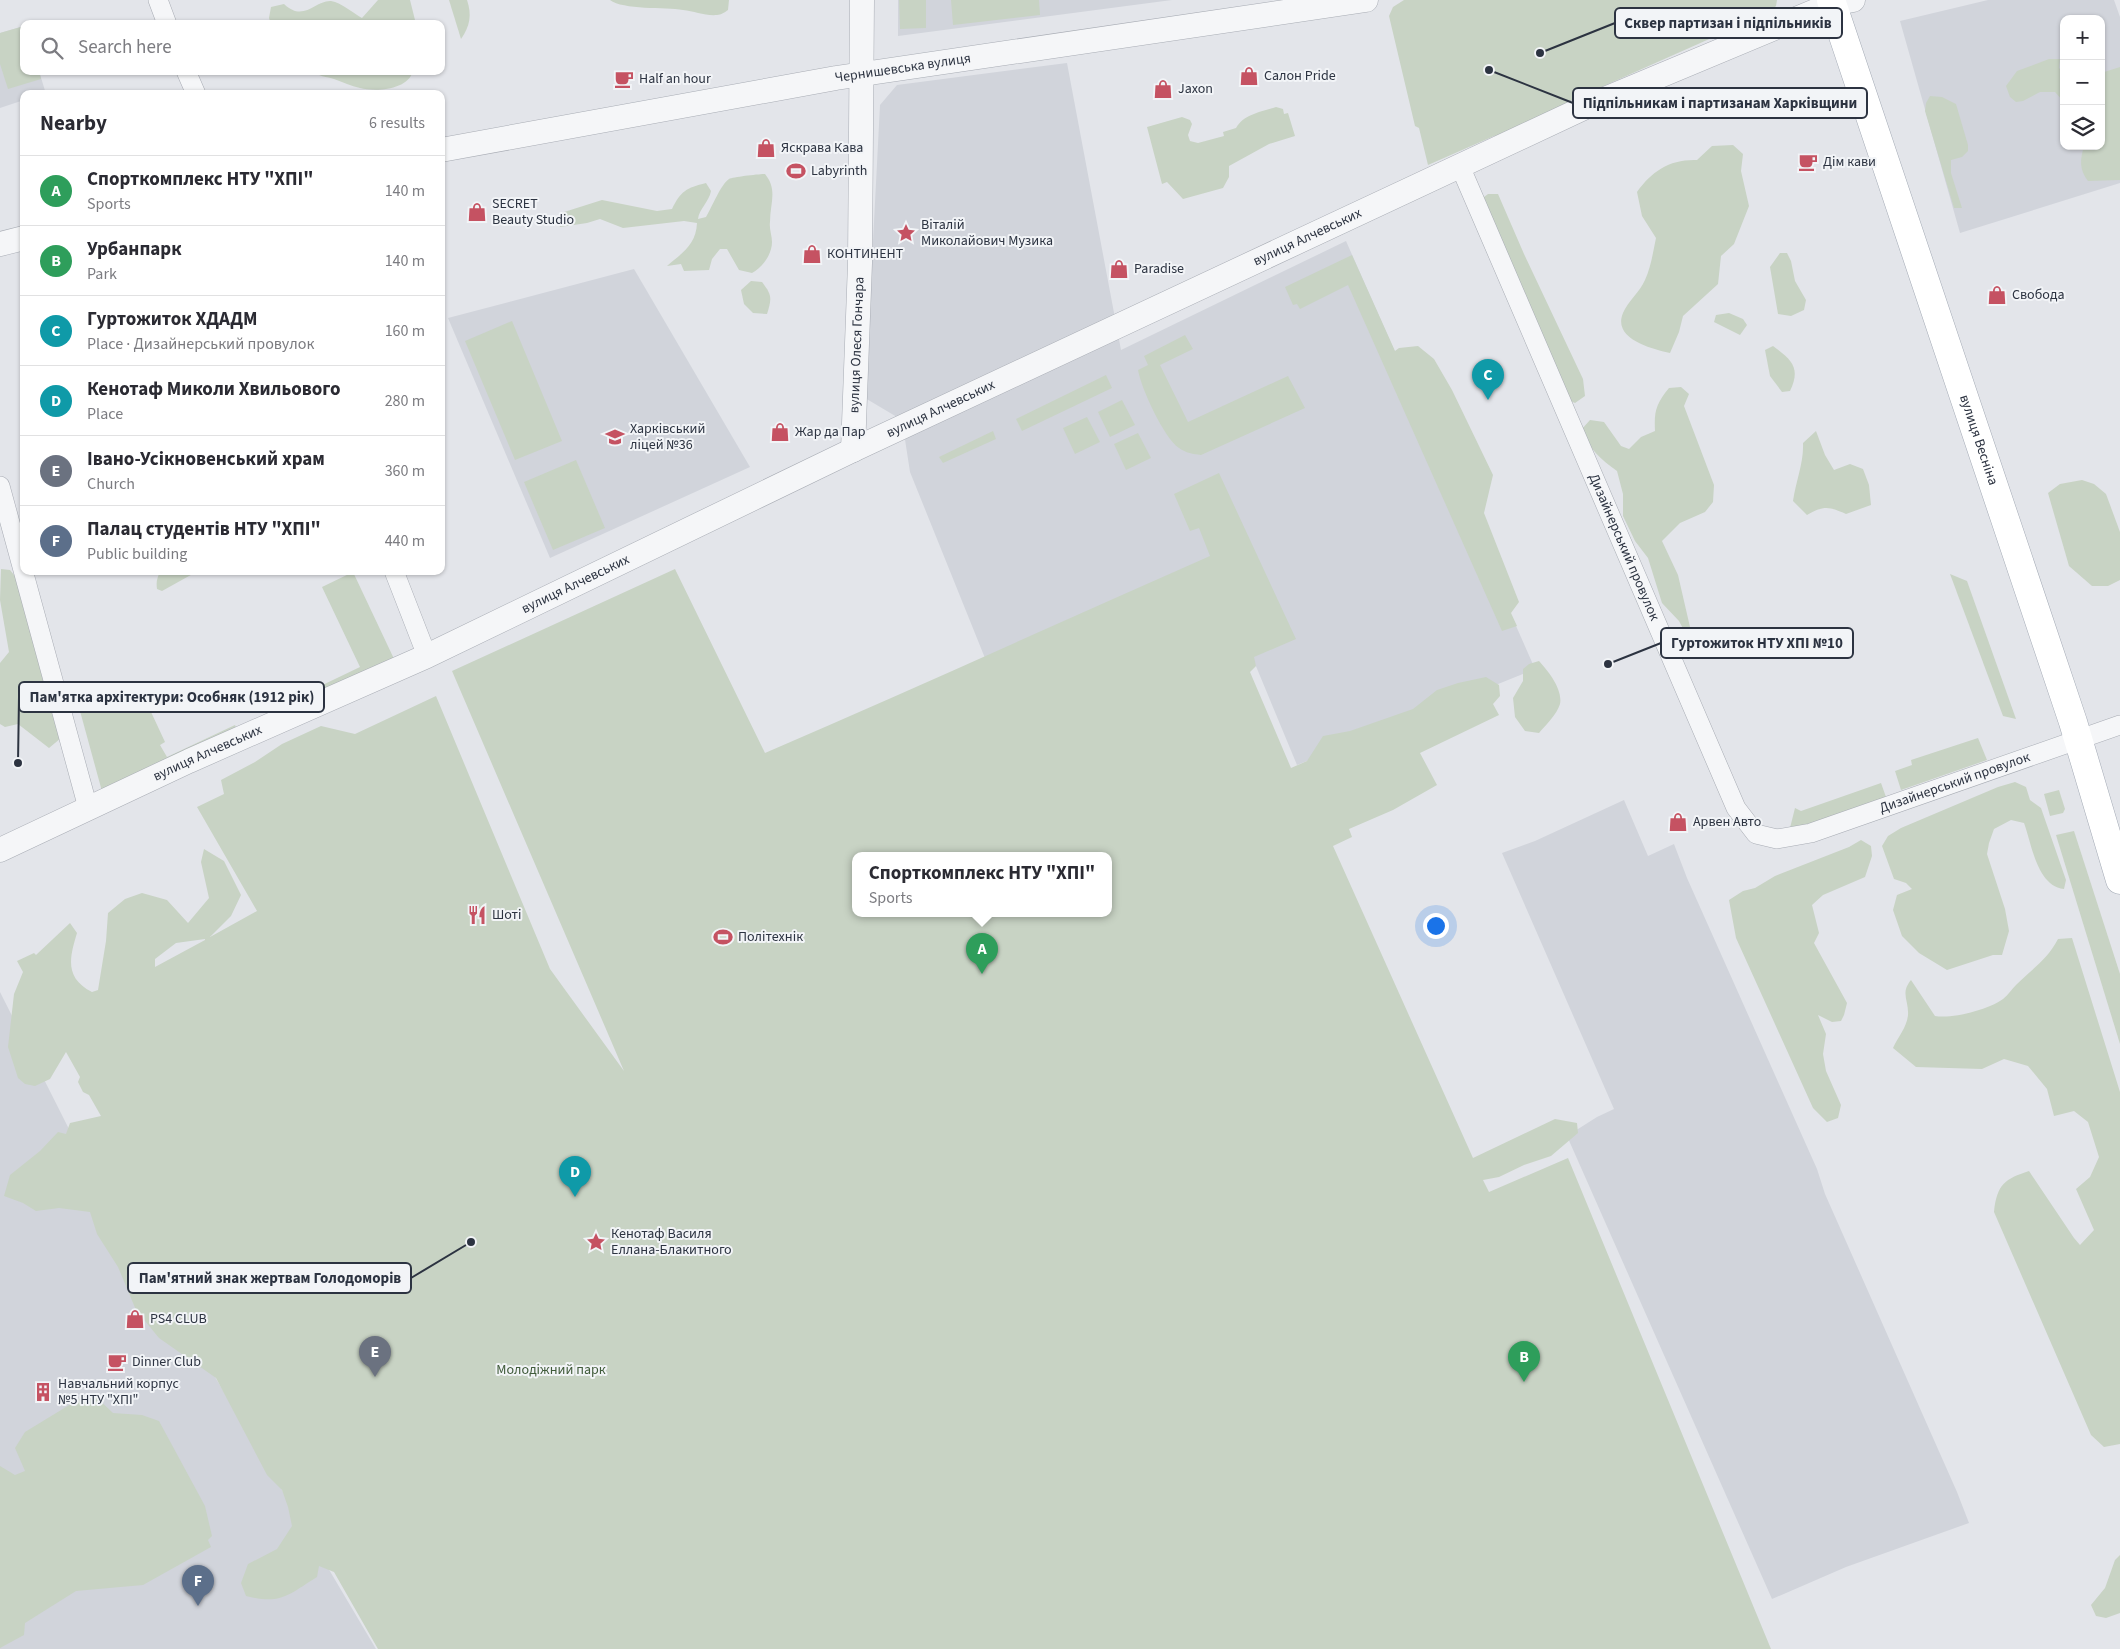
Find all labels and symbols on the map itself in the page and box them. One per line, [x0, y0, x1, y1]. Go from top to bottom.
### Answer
callout: Сквер партизан і підпільників [1615, 8, 1842, 38]
text: Сквер партизан і підпільників [1624, 13, 1832, 34]
street label: Чернишевська вулиця [833, 48, 972, 88]
shop icon: Салон Pride [1238, 65, 1260, 87]
place label: Салон Pride [1264, 66, 1336, 86]
cafe icon: Half an hour [613, 68, 635, 90]
place label: Half an hour [639, 69, 711, 89]
shop icon: Jaxon [1152, 78, 1174, 100]
place label: Jaxon [1178, 79, 1213, 99]
callout: Підпільникам і партизанам Харківщини [1573, 88, 1867, 118]
text: Підпільникам і партизанам Харківщини [1583, 93, 1857, 114]
shop icon: Яскрава Кава [755, 137, 777, 159]
place label: Яскрава Кава [781, 138, 863, 158]
cafe icon: Дім кави [1797, 151, 1819, 173]
place label: Дім кави [1823, 152, 1876, 172]
sports icon: Labyrinth [785, 160, 807, 182]
place label: Labyrinth [811, 161, 867, 181]
place label: SECRET Beauty Studio [492, 194, 574, 230]
shop icon: SECRET Beauty Studio [466, 201, 488, 223]
street label: вулиця Алчевських [1250, 203, 1366, 271]
place label: Віталій Миколайович Музика [921, 215, 1053, 251]
place icon: Віталій Миколайович Музика [895, 222, 917, 244]
shop icon: КОНТИНЕНТ [801, 243, 823, 265]
place label: КОНТИНЕНТ [827, 244, 904, 264]
shop icon: Paradise [1108, 258, 1130, 280]
place label: Paradise [1134, 259, 1184, 279]
street label: вулиця Олеся Гончара [844, 277, 869, 414]
shop icon: Свобода [1986, 284, 2008, 306]
place label: Свобода [2012, 285, 2064, 305]
pin: C [1472, 359, 1504, 400]
street label: вулиця Алчевських [883, 375, 999, 443]
street label: вулиця Весніна [1954, 392, 2003, 488]
place label: Харківський ліцей №36 [630, 419, 705, 455]
shop icon: Жар да Пар [769, 421, 791, 443]
place label: Жар да Пар [795, 422, 866, 442]
school or university icon: Харківський ліцей №36 [604, 426, 626, 448]
street label: Дизайнерський провулок [1583, 471, 1664, 624]
street label: вулиця Алчевських [518, 549, 634, 619]
callout: Гуртожиток НТУ ХПІ №10 [1661, 628, 1853, 658]
text: Гуртожиток НТУ ХПІ №10 [1671, 633, 1843, 654]
callout: Пам'ятка архітектури: Особняк (1912 рік) [19, 682, 324, 712]
text: Пам'ятка архітектури: Особняк (1912 рік) [30, 687, 314, 708]
street label: вулиця Алчевських [150, 720, 266, 787]
street label: Дизайнерський провулок [1877, 747, 2033, 818]
shop icon: Арвен Авто [1667, 811, 1689, 833]
place label: Арвен Авто [1693, 812, 1761, 832]
restaurant icon: Шоті [466, 904, 488, 926]
place label: Шоті [492, 905, 522, 925]
your location [1423, 913, 1449, 939]
sports icon: Політехнік [712, 926, 734, 948]
place label: Політехнік [738, 927, 803, 947]
pin: A [966, 933, 998, 974]
pin: D [559, 1156, 591, 1197]
place label: Кенотаф Василя Еллана-Блакитного [611, 1224, 732, 1260]
place icon: Кенотаф Василя Еллана-Блакитного [585, 1231, 607, 1253]
callout: Пам'ятний знак жертвам Голодоморів [128, 1263, 411, 1293]
text: Пам'ятний знак жертвам Голодоморів [139, 1268, 401, 1289]
shop icon: PS4 CLUB [124, 1308, 146, 1330]
place label: PS4 CLUB [150, 1309, 207, 1329]
pin: E [359, 1336, 391, 1377]
pin: B [1508, 1341, 1540, 1382]
cafe icon: Dinner Club [106, 1351, 128, 1373]
place label: Dinner Club [132, 1352, 201, 1372]
park label: Молодіжний парк [496, 1360, 606, 1380]
place label: Навчальний корпус №5 НТУ "ХПІ" [58, 1374, 179, 1410]
building icon: Навчальний корпус №5 НТУ "ХПІ" [32, 1381, 54, 1403]
pin: F [182, 1565, 214, 1606]

